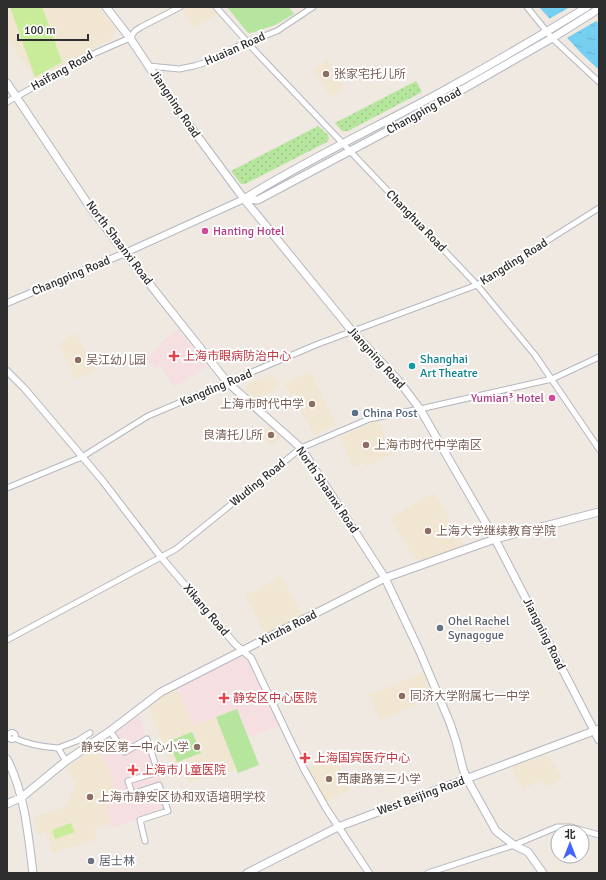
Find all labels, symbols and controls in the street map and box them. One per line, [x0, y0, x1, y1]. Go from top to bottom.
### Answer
scale bar [18, 16, 88, 42]
text: 100 m [24, 23, 56, 38]
street label: Huaian Road [202, 29, 268, 69]
street label: Haifang Road [28, 48, 96, 94]
street label: Jiangning Road [147, 67, 203, 141]
place label: 张家宅托儿所 [334, 67, 406, 82]
marker: 张家宅托儿所 [321, 69, 331, 79]
street label: Changping Road [384, 84, 464, 138]
street label: Changhua Road [383, 187, 449, 255]
street label: North Shaanxi Road [82, 198, 156, 288]
place label: Hanting Hotel [213, 224, 285, 239]
marker: Hanting Hotel [200, 226, 210, 236]
street label: Kangding Road [477, 235, 551, 289]
street label: Changping Road [30, 253, 112, 299]
street label: Jiangning Road [344, 324, 408, 392]
place label: 上海市眼病防治中心 [183, 349, 291, 364]
marker: 上海市眼病防治中心 [168, 350, 180, 362]
place label: Shanghai Art Theatre [420, 352, 478, 381]
place label: 吴江幼儿园 [86, 353, 146, 368]
marker: 吴江幼儿园 [73, 355, 83, 365]
marker: Shanghai Art Theatre [407, 361, 417, 371]
street label: Kangding Road [178, 366, 254, 410]
place label: Yumian³ Hotel [471, 391, 544, 406]
marker: Yumian³ Hotel [547, 393, 557, 403]
place label: 上海市时代中学 [220, 397, 304, 412]
marker: 上海市时代中学 [307, 399, 317, 409]
place label: China Post [363, 406, 417, 421]
marker: China Post [350, 408, 360, 418]
place label: 良清托儿所 [203, 428, 263, 443]
marker: 良清托儿所 [266, 430, 276, 440]
place label: 上海市时代中学南区 [374, 438, 482, 453]
marker: 上海市时代中学南区 [361, 440, 371, 450]
street label: North Shaanxi Road [292, 444, 362, 536]
street label: Wuding Road [227, 456, 289, 510]
place label: 上海大学继续教育学院 [436, 524, 556, 539]
marker: 上海大学继续教育学院 [423, 526, 433, 536]
street label: Xikang Road [180, 581, 232, 639]
street label: Jiangning Road [519, 596, 569, 672]
street label: Xinzha Road [256, 607, 320, 649]
place label: Ohel Rachel Synagogue [448, 614, 510, 643]
marker: Ohel Rachel Synagogue [435, 623, 445, 633]
place label: 同济大学附属七一中学 [410, 689, 530, 704]
place label: 静安区中心医院 [233, 691, 317, 706]
marker: 同济大学附属七一中学 [397, 691, 407, 701]
marker: 静安区中心医院 [218, 692, 230, 704]
place label: 静安区第一中心小学 [81, 740, 189, 755]
marker: 静安区第一中心小学 [192, 742, 202, 752]
place label: 上海国宾医疗中心 [314, 751, 410, 766]
marker: 上海国宾医疗中心 [299, 752, 311, 764]
place label: 上海市儿童医院 [142, 763, 226, 778]
marker: 上海市儿童医院 [127, 764, 139, 776]
place label: 西康路第三小学 [337, 772, 421, 787]
street label: West Beijing Road [375, 773, 467, 819]
marker: 西康路第三小学 [324, 774, 334, 784]
place label: 上海市静安区协和双语培明学校 [98, 790, 266, 805]
marker: 上海市静安区协和双语培明学校 [85, 792, 95, 802]
north arrow [550, 824, 590, 864]
text: 北 [565, 828, 576, 841]
place label: 居士林 [99, 854, 135, 869]
marker: 居士林 [86, 856, 96, 866]

